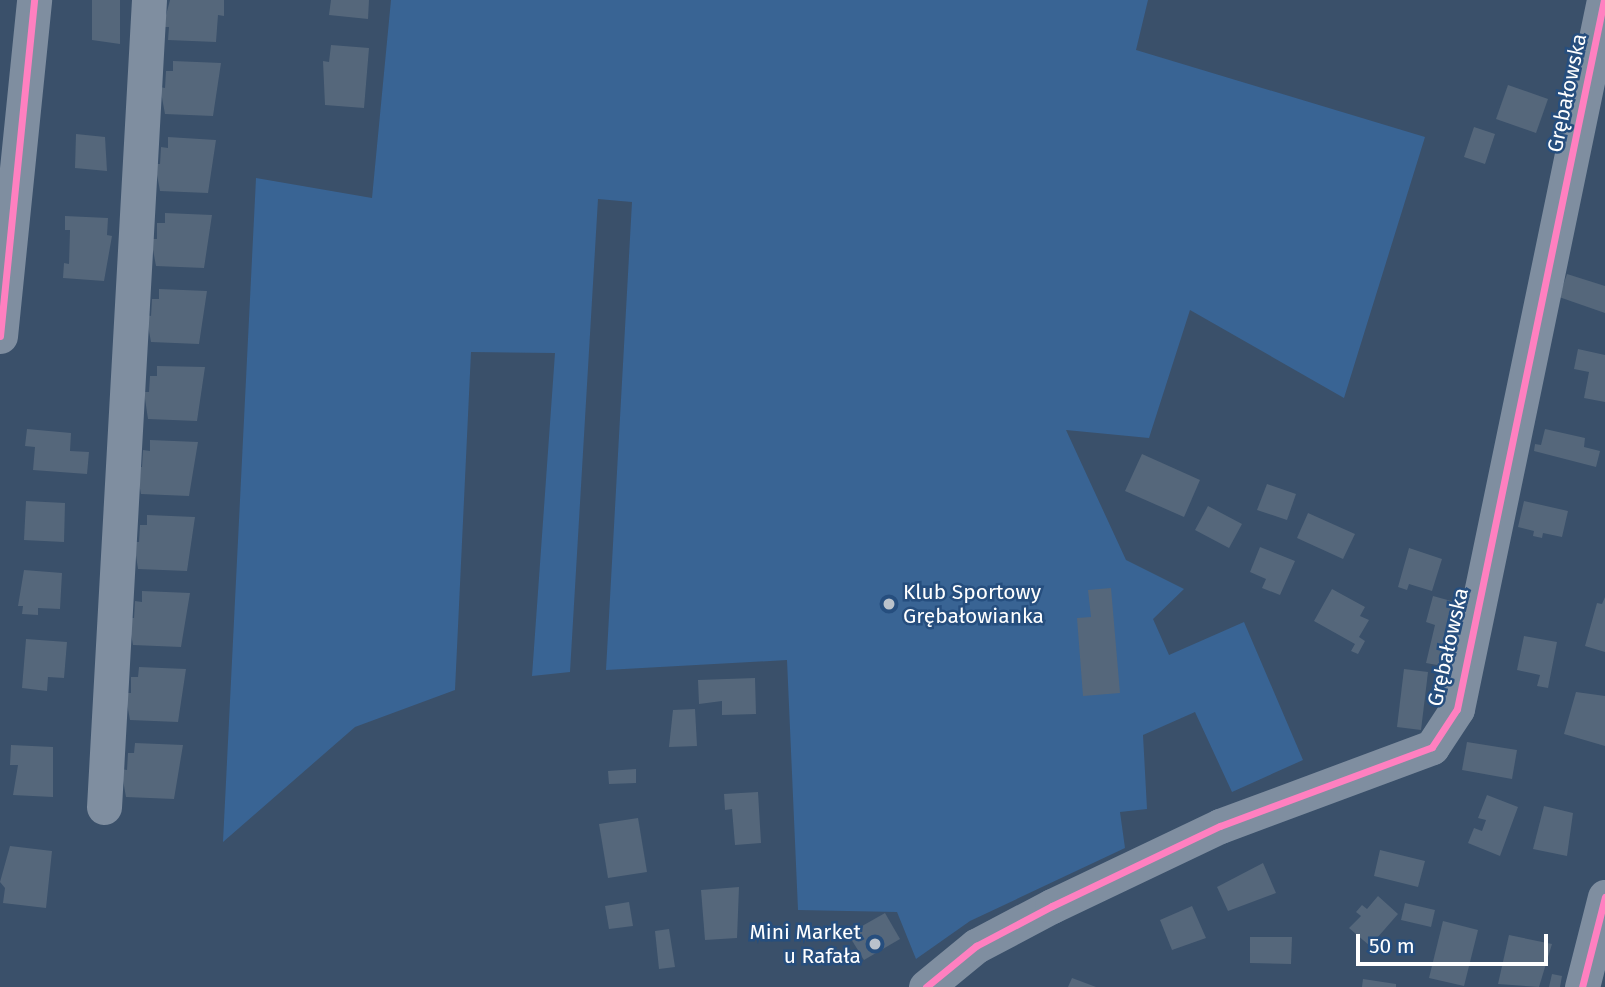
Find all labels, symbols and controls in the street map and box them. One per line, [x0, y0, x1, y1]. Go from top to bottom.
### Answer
street label: Grębałowska [1542, 31, 1592, 155]
place label: Klub Sportowy Grębałowianka [903, 579, 1044, 629]
street label: Grębałowska [1422, 585, 1474, 709]
marker: Klub Sportowy Grębałowianka [881, 596, 897, 612]
place label: Mini Market u Rafała [749, 919, 861, 969]
scale bar [1360, 920, 1552, 964]
text: 50 m [1369, 933, 1415, 959]
marker: Mini Market u Rafała [867, 936, 883, 952]

